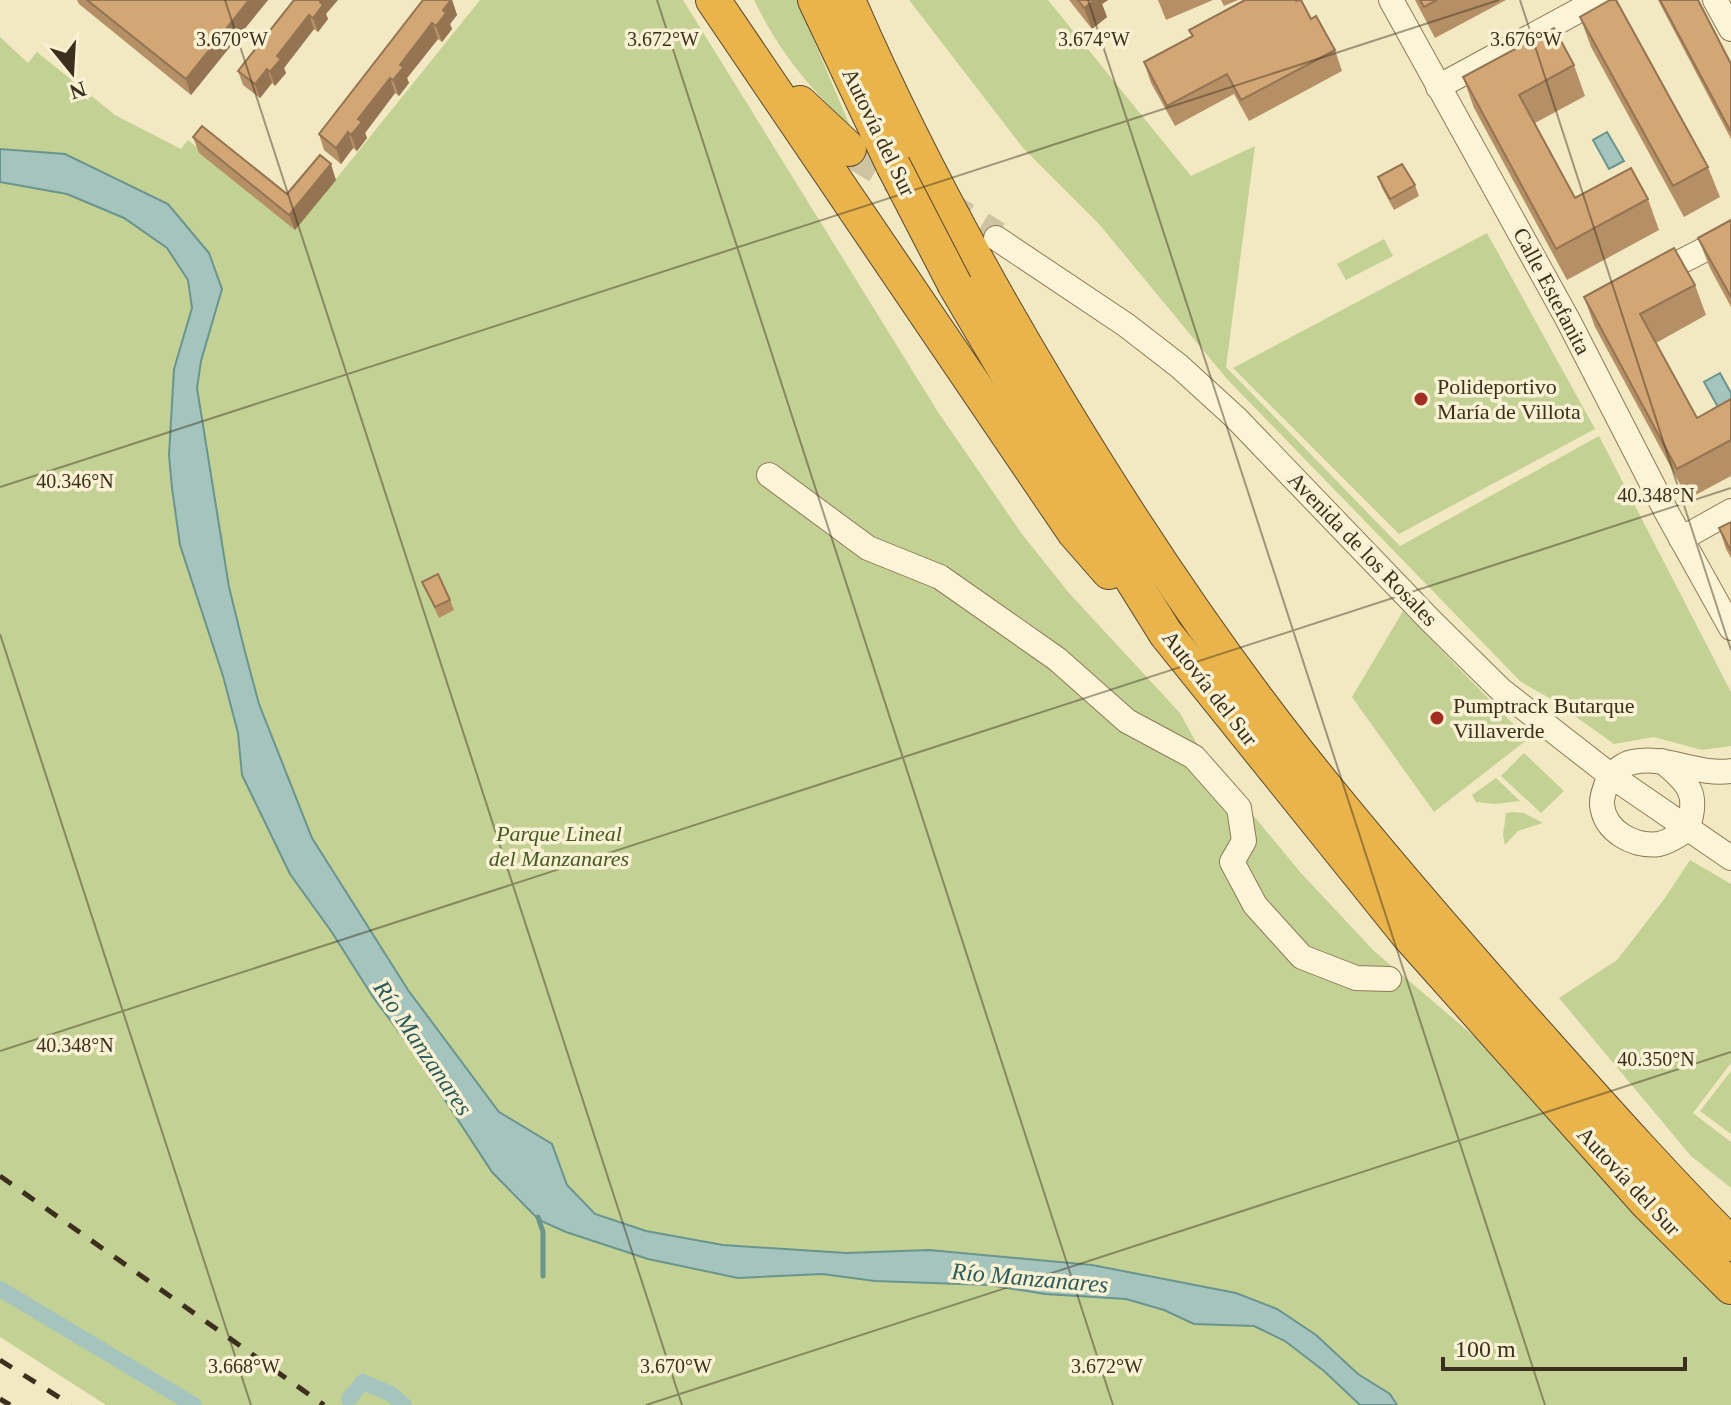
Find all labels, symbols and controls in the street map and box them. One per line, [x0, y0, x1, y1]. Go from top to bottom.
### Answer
text: 3.670°W [196, 28, 268, 50]
text: 3.672°W [627, 28, 699, 50]
text: 3.674°W [1058, 28, 1130, 50]
text: 3.676°W [1490, 28, 1562, 50]
north arrow [32, 32, 112, 112]
street label: Autovía del Sur [837, 64, 921, 201]
text: N [67, 76, 89, 105]
street label: Calle Estefanita [1508, 223, 1596, 359]
place label: Polideportivo María de Villota [1437, 374, 1581, 424]
marker: Polideportivo María de Villota [1412, 390, 1430, 408]
street label: Avenida de los Rosales [1283, 467, 1443, 631]
text: 40.346°N [36, 470, 114, 492]
text: 40.348°N [1617, 484, 1695, 506]
street label: Autovía del Sur [1157, 625, 1263, 751]
place label: Pumptrack Butarque Villaverde [1453, 693, 1634, 743]
marker: Pumptrack Butarque Villaverde [1428, 709, 1446, 727]
park label: Parque Lineal del Manzanares [489, 821, 629, 871]
water label: Río Manzanares [368, 975, 478, 1120]
text: 40.348°N [36, 1034, 114, 1056]
text: 40.350°N [1617, 1048, 1695, 1070]
street label: Autovía del Sur [1572, 1122, 1686, 1241]
water label: Río Manzanares [950, 1258, 1109, 1298]
scale bar [1443, 1321, 1685, 1371]
text: 100 m [1455, 1336, 1516, 1362]
text: 3.668°W [208, 1355, 280, 1377]
text: 3.670°W [640, 1355, 712, 1377]
text: 3.672°W [1071, 1355, 1143, 1377]

